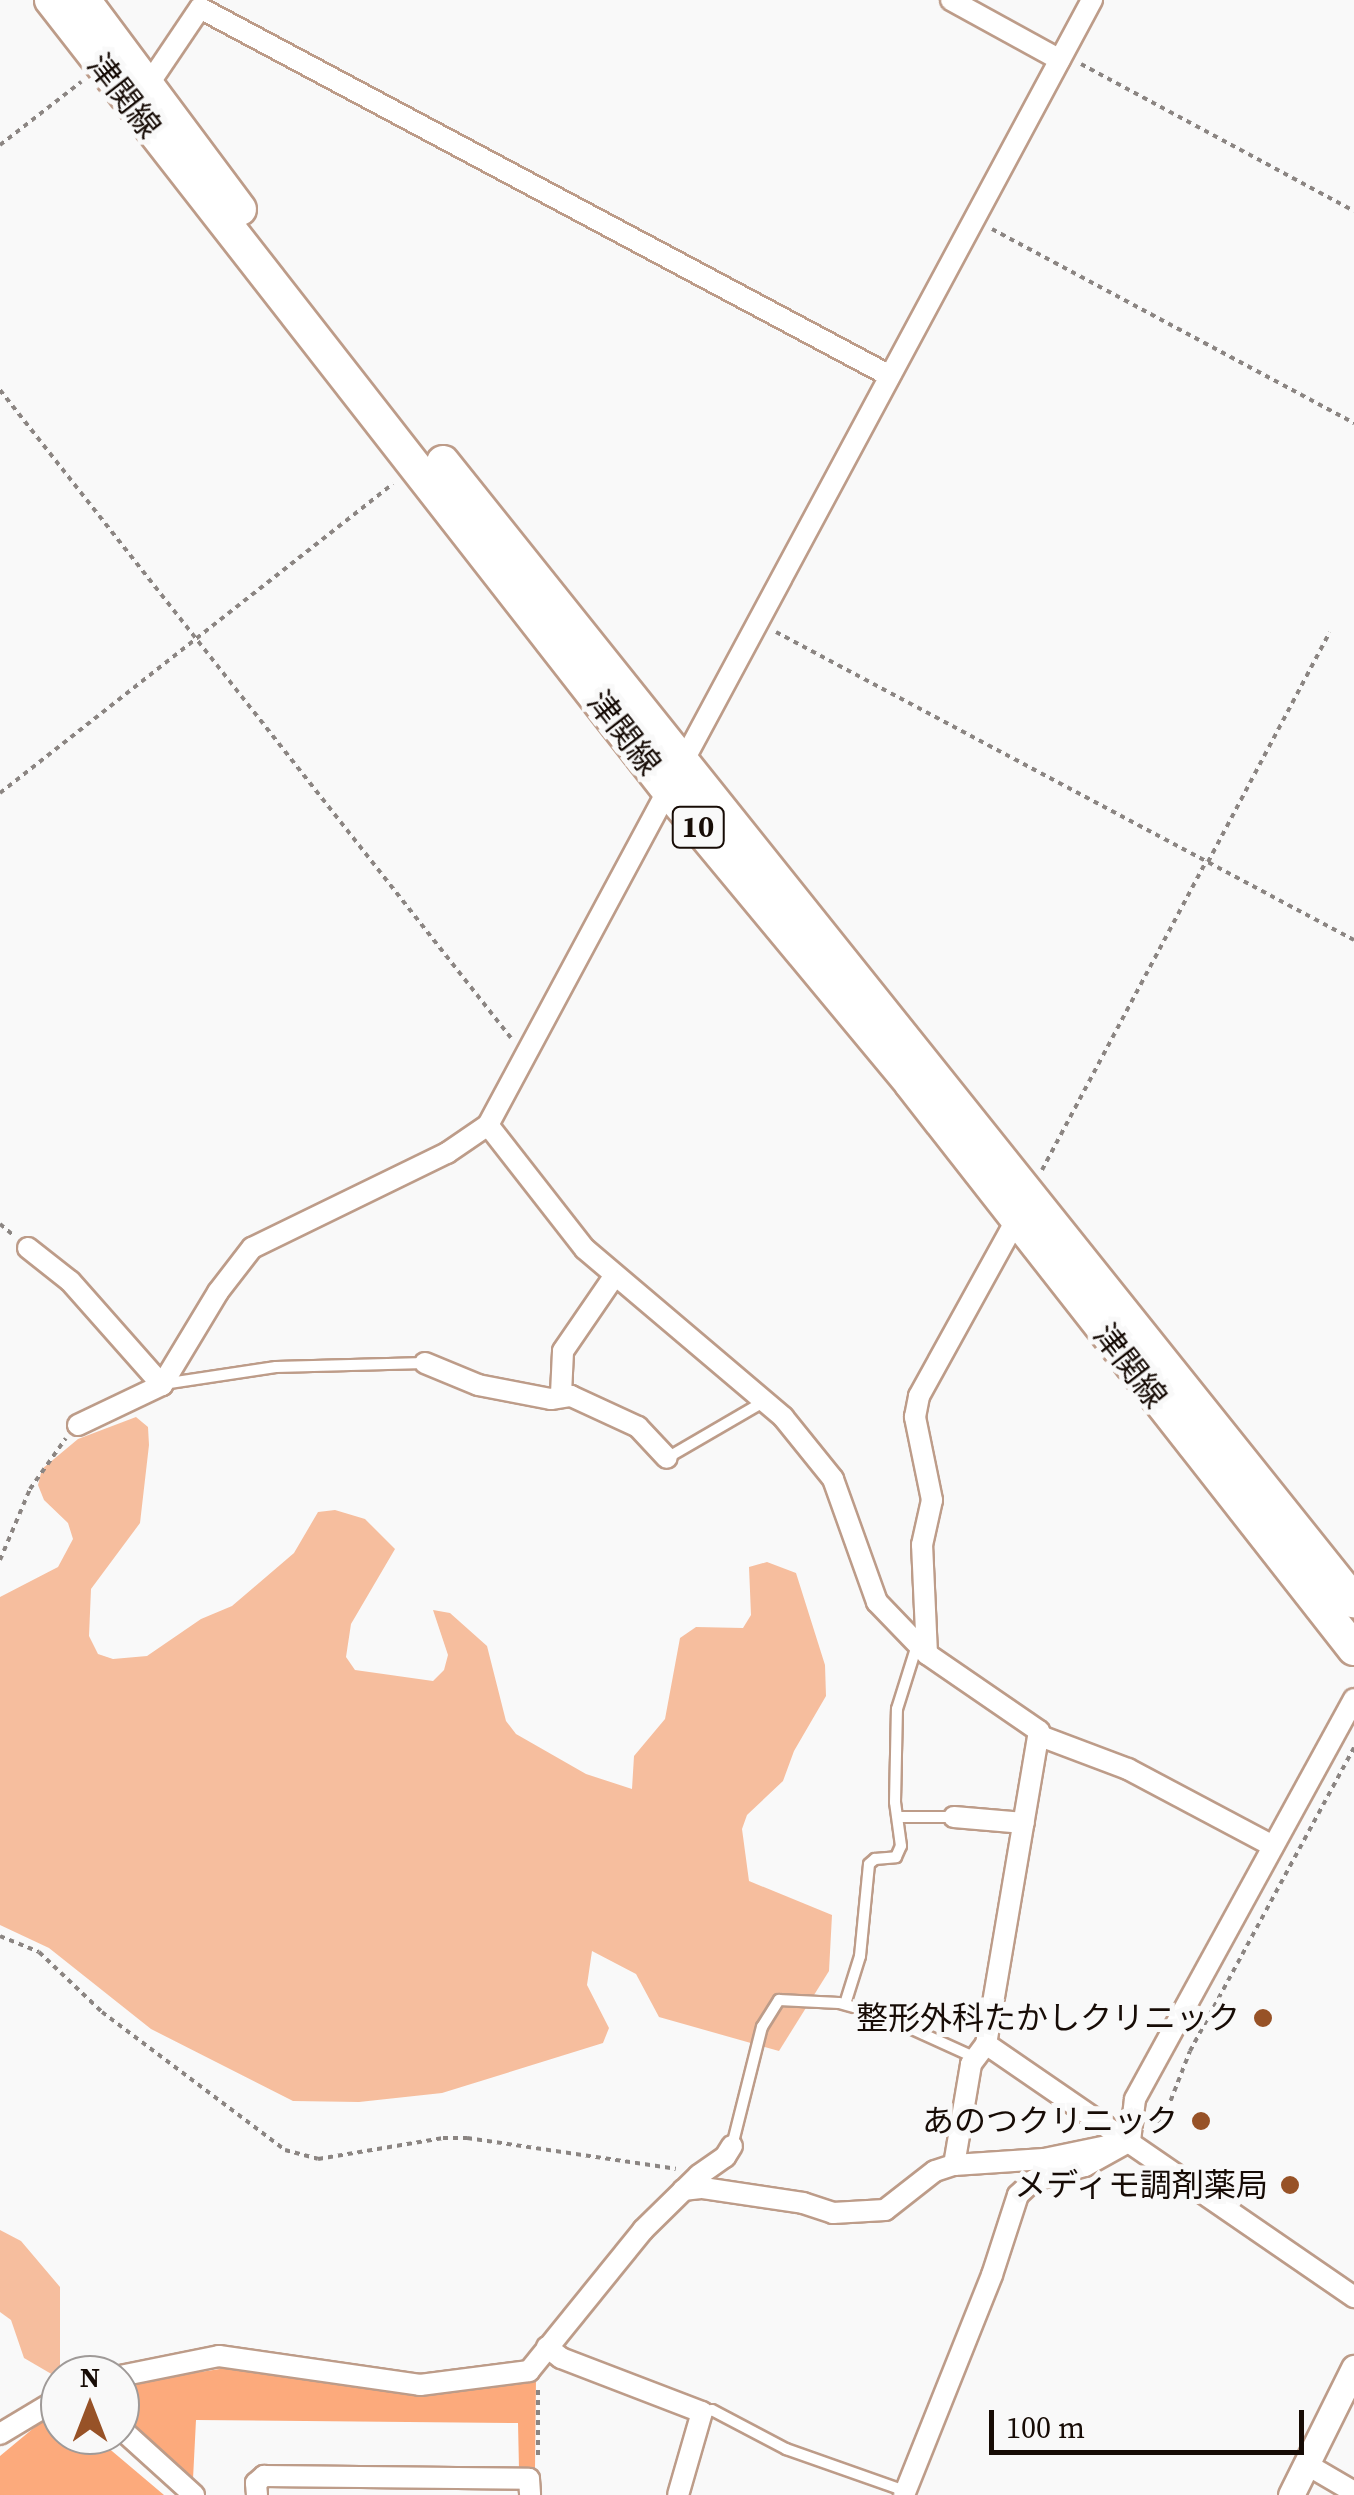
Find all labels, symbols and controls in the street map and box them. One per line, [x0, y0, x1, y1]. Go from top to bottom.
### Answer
street label: 津関線 [79, 46, 169, 146]
street label: 津関線 [579, 683, 669, 783]
road number: 10 [670, 802, 726, 852]
street label: 津関線 [1085, 1316, 1175, 1416]
place label: 整形外科たかしクリニック [856, 1999, 1240, 2037]
marker: 整形外科たかしクリニック [1250, 2005, 1276, 2031]
place label: あのつクリニック [922, 2102, 1178, 2140]
marker: あのつクリニック [1188, 2108, 1214, 2134]
place label: メディモ調剤薬局 [1012, 2166, 1268, 2204]
marker: メディモ調剤薬局 [1277, 2172, 1303, 2198]
north arrow [40, 2355, 140, 2455]
text: N [80, 2358, 100, 2396]
scale bar [994, 2390, 1309, 2452]
text: 100 m [1006, 2407, 1085, 2448]

